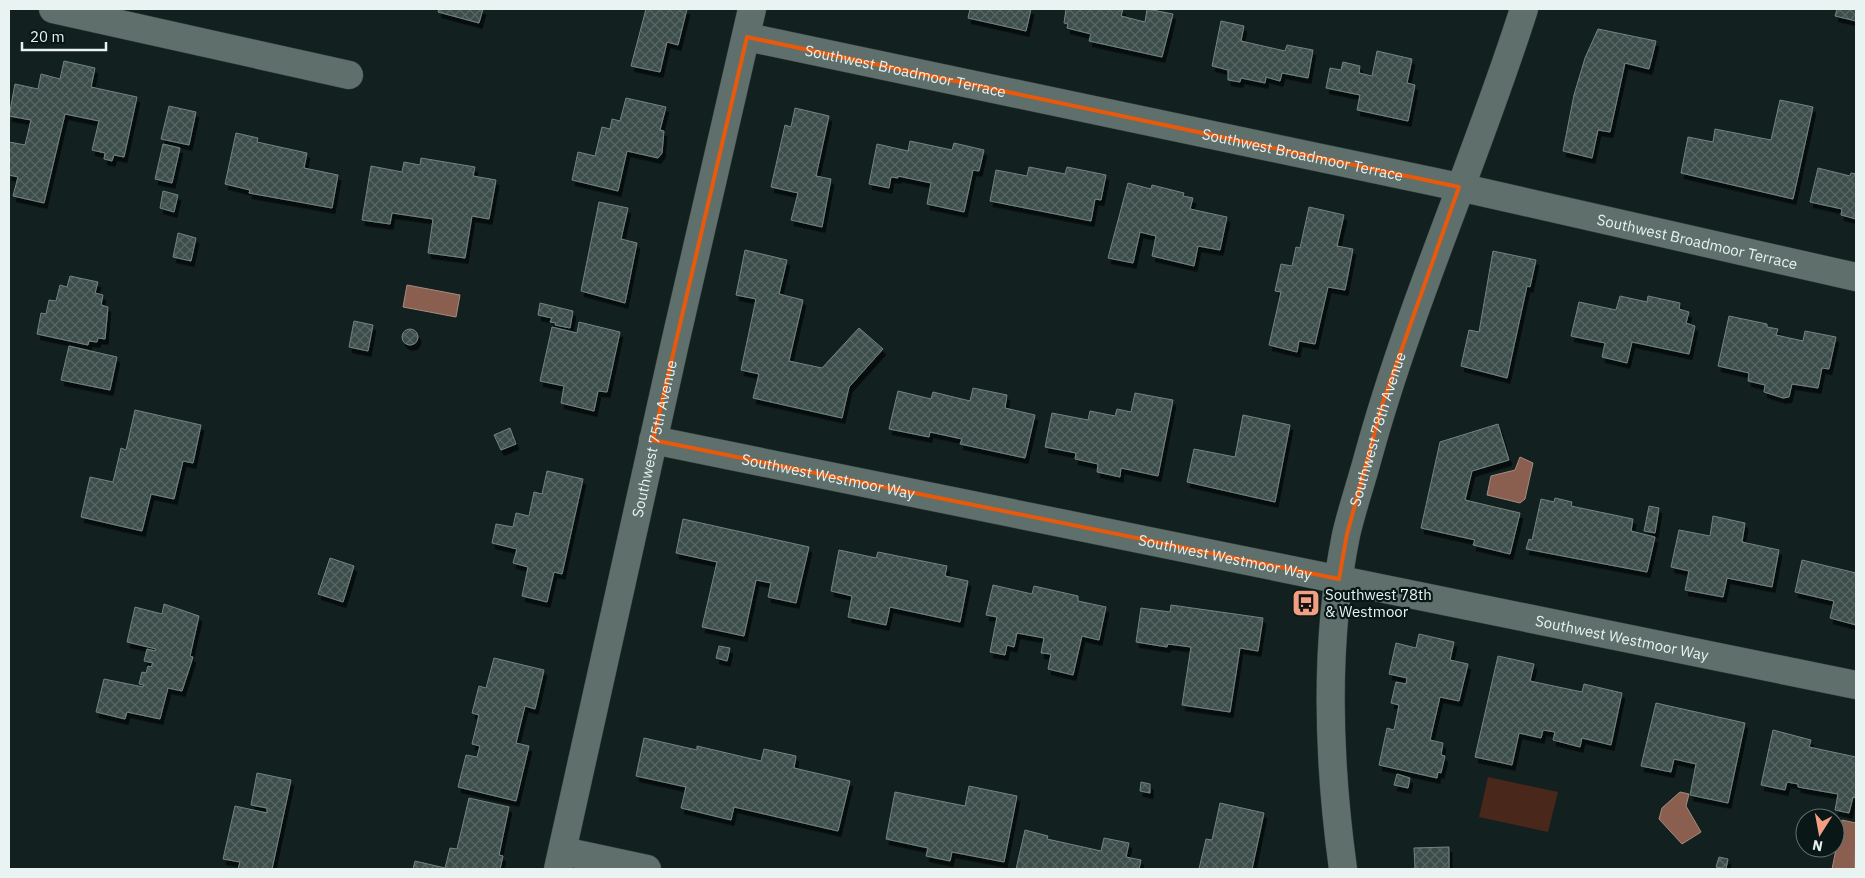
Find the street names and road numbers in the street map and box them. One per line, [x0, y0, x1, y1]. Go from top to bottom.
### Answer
street label: Southwest Broadmoor Terrace [803, 40, 1008, 101]
street label: Southwest Broadmoor Terrace [1201, 124, 1405, 185]
street label: Southwest Broadmoor Terrace [1595, 209, 1799, 273]
street label: Southwest 78th Avenue [1345, 349, 1409, 509]
street label: Southwest 75th Avenue [627, 358, 680, 519]
street label: Southwest Westmoor Way [740, 449, 917, 503]
street label: Southwest Westmoor Way [1137, 530, 1314, 584]
street label: Southwest Westmoor Way [1534, 610, 1711, 664]

